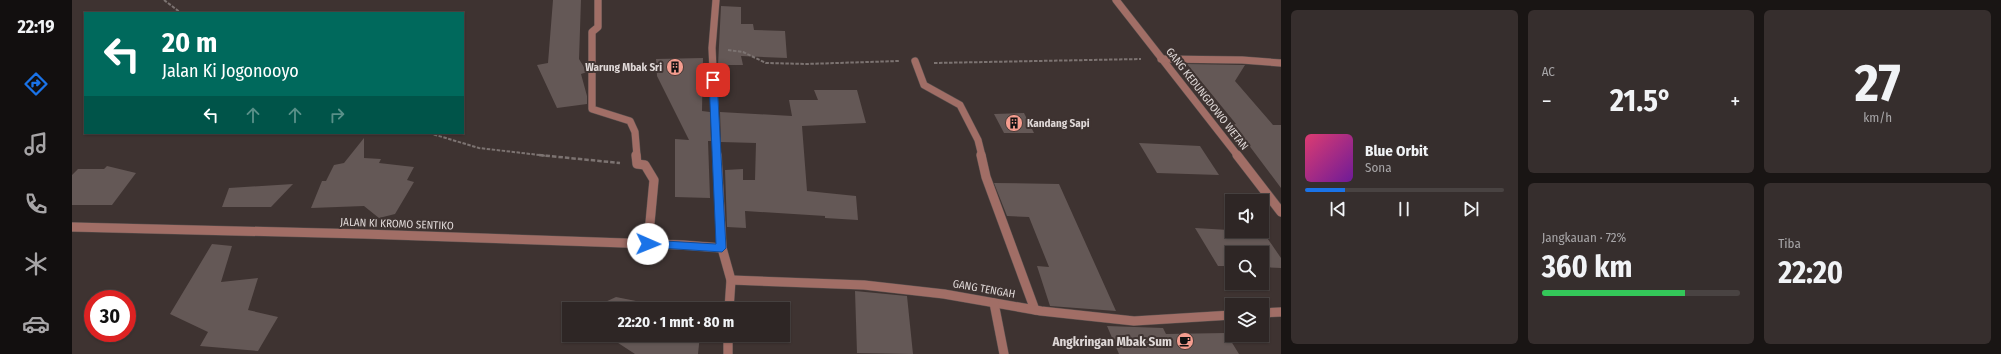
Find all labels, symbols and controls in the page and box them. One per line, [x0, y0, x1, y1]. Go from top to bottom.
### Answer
text: 22:19 [17, 16, 55, 38]
text: 20 m [162, 26, 217, 59]
icon: left [96, 28, 148, 80]
street label: GANG KEDUNGDOWO WETAN [1163, 45, 1251, 153]
text: 27 [1855, 52, 1901, 115]
building icon: Warung Mbak Sri [665, 57, 685, 77]
text: Jalan Ki Jogonooyo [162, 60, 299, 82]
place label: Warung Mbak Sri [585, 61, 662, 74]
pin [696, 63, 730, 97]
text: AC [1542, 64, 1555, 79]
icon: arrive [702, 69, 724, 91]
icon: directions [22, 70, 50, 98]
text: 21.5° [1610, 83, 1672, 119]
text: − [1542, 88, 1552, 115]
text: + [1730, 88, 1740, 115]
icon: left [200, 104, 222, 126]
icon: ahead [242, 104, 264, 126]
icon: ahead [284, 104, 306, 126]
icon: right [326, 104, 348, 126]
text: km/h [1863, 110, 1892, 125]
building icon: Kandang Sapi [1004, 113, 1024, 133]
place label: Kandang Sapi [1027, 117, 1090, 130]
icon: music [22, 130, 50, 158]
text: Blue Orbit [1365, 142, 1428, 160]
text: Sona [1365, 160, 1392, 175]
icon: phone [22, 190, 50, 218]
map controls [1225, 194, 1269, 342]
button: sound [1225, 194, 1269, 238]
icon: previous [1327, 198, 1349, 220]
icon: pause [1393, 198, 1415, 220]
icon: next [1460, 198, 1482, 220]
street label: JALAN KI KROMO SENTIKO [340, 216, 454, 232]
position arrow [627, 223, 669, 265]
text: Jangkauan · 72% [1542, 230, 1626, 245]
text: Tiba [1778, 236, 1801, 251]
button: search [1225, 246, 1269, 290]
text: 360 km [1542, 249, 1632, 285]
icon: climate [22, 250, 50, 278]
text: 22:20 [1778, 255, 1843, 291]
street label: GANG TENGAH [952, 277, 1016, 301]
speed limit sign: 30 [84, 290, 136, 342]
button: layers [1225, 298, 1269, 342]
icon: car [22, 310, 50, 338]
text: 22:20 · 1 mnt · 80 m [618, 313, 734, 331]
cafe icon: Angkringan Mbak Sum [1175, 331, 1195, 351]
place label: Angkringan Mbak Sum [1051, 334, 1172, 349]

